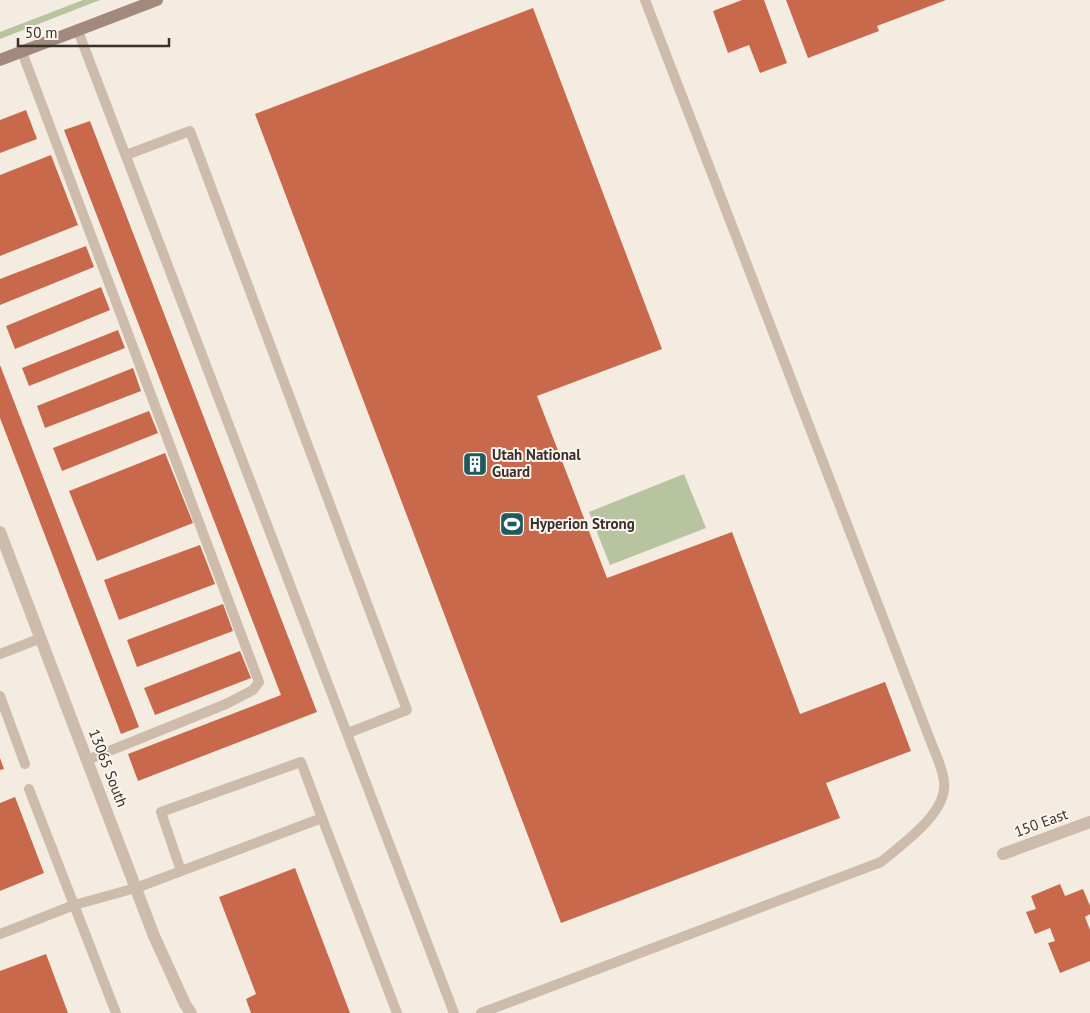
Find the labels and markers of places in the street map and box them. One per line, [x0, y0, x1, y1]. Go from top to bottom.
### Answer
place label: Utah National Guard [492, 445, 581, 481]
building icon: Utah National Guard [462, 451, 488, 477]
sports icon: Hyperion Strong [499, 511, 525, 537]
place label: Hyperion Strong [530, 514, 635, 533]

